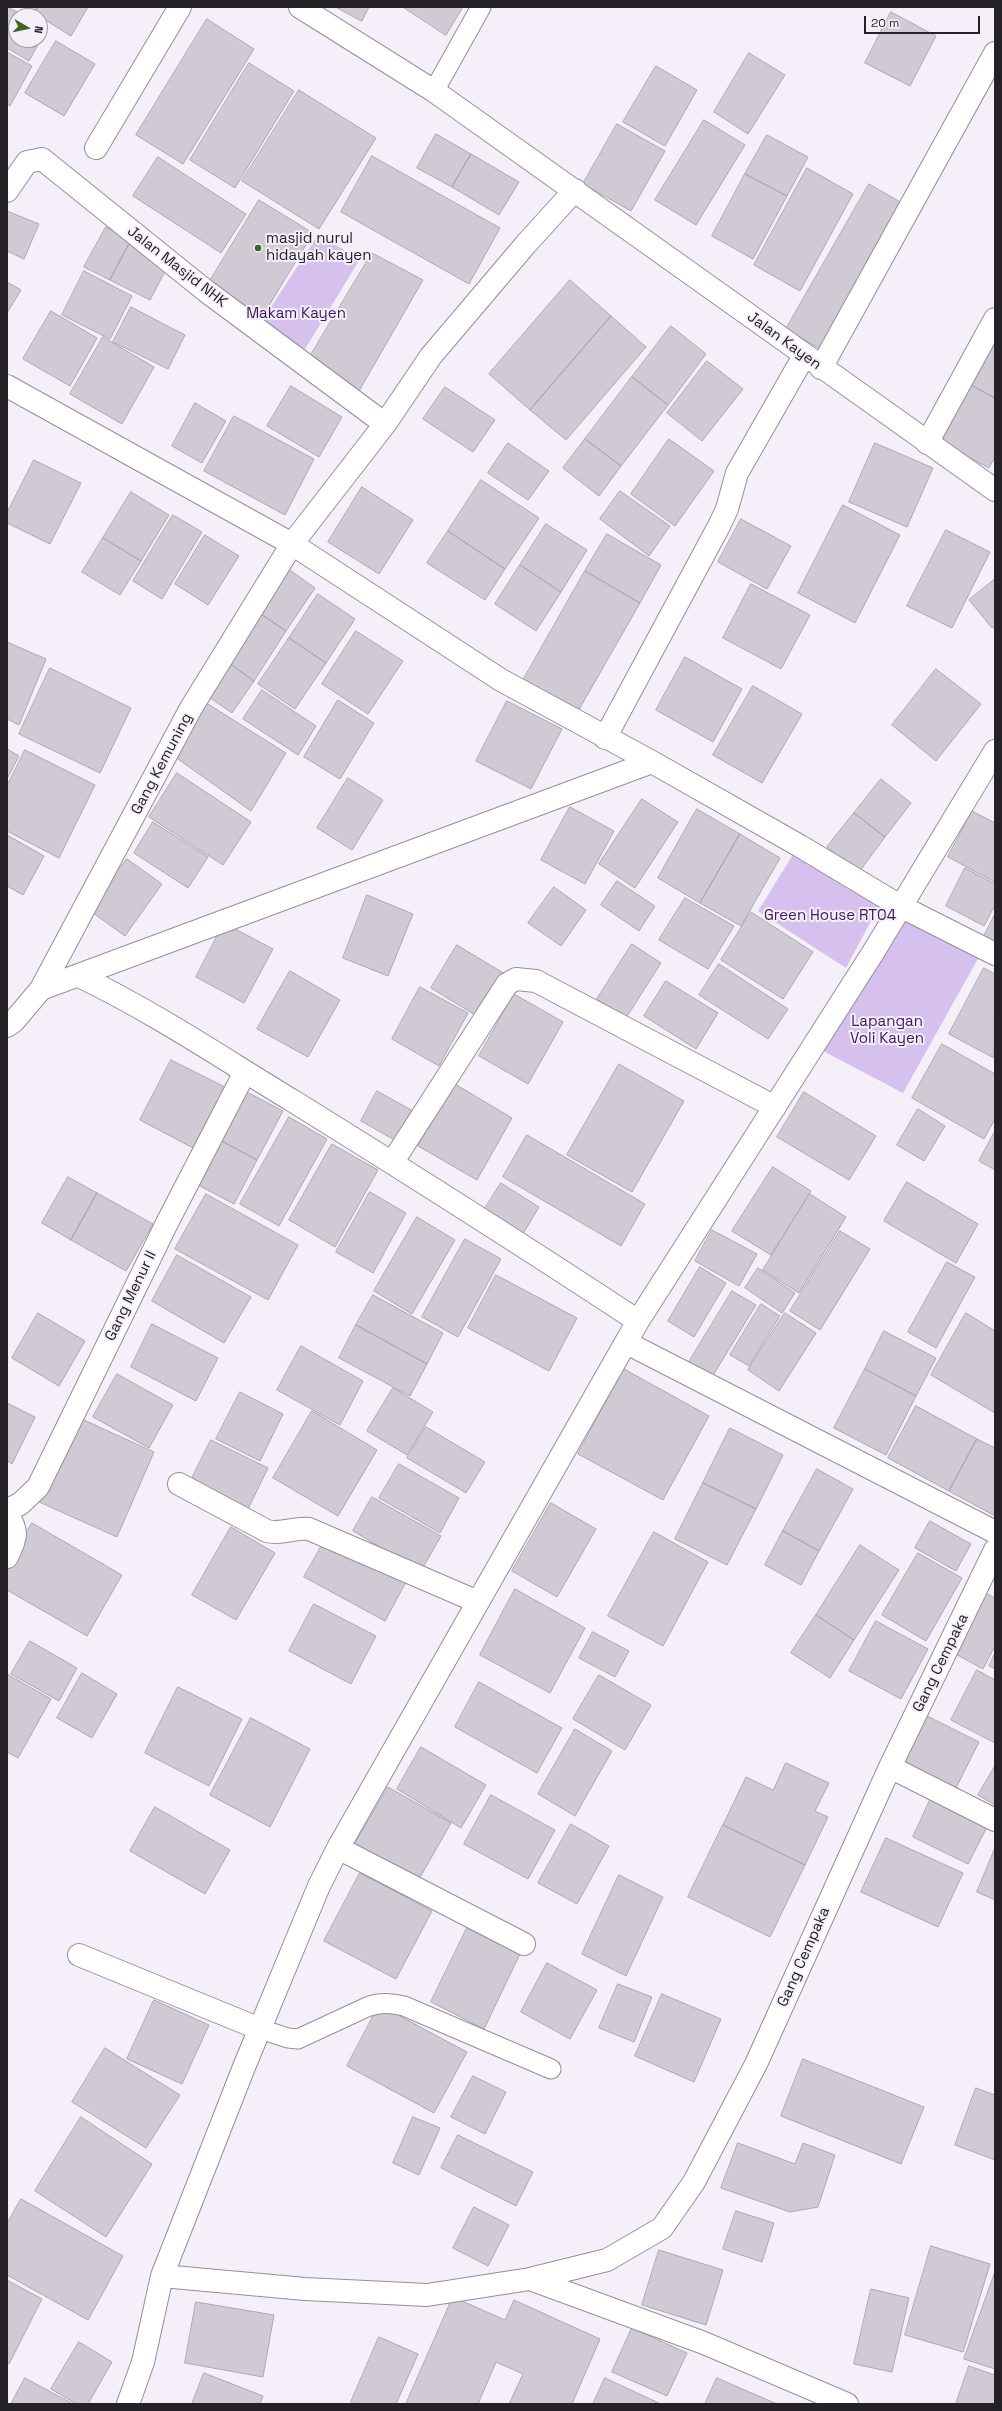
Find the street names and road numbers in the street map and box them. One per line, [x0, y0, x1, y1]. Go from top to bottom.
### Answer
street label: Jalan Masjid NHK [123, 222, 231, 312]
street label: Jalan Kayen [743, 308, 825, 374]
street label: Gang Kemuning [128, 710, 196, 818]
street label: Gang Menur II [101, 1248, 161, 1344]
street label: Gang Cempaka [909, 1611, 973, 1715]
street label: Gang Cempaka [774, 1904, 834, 2010]

